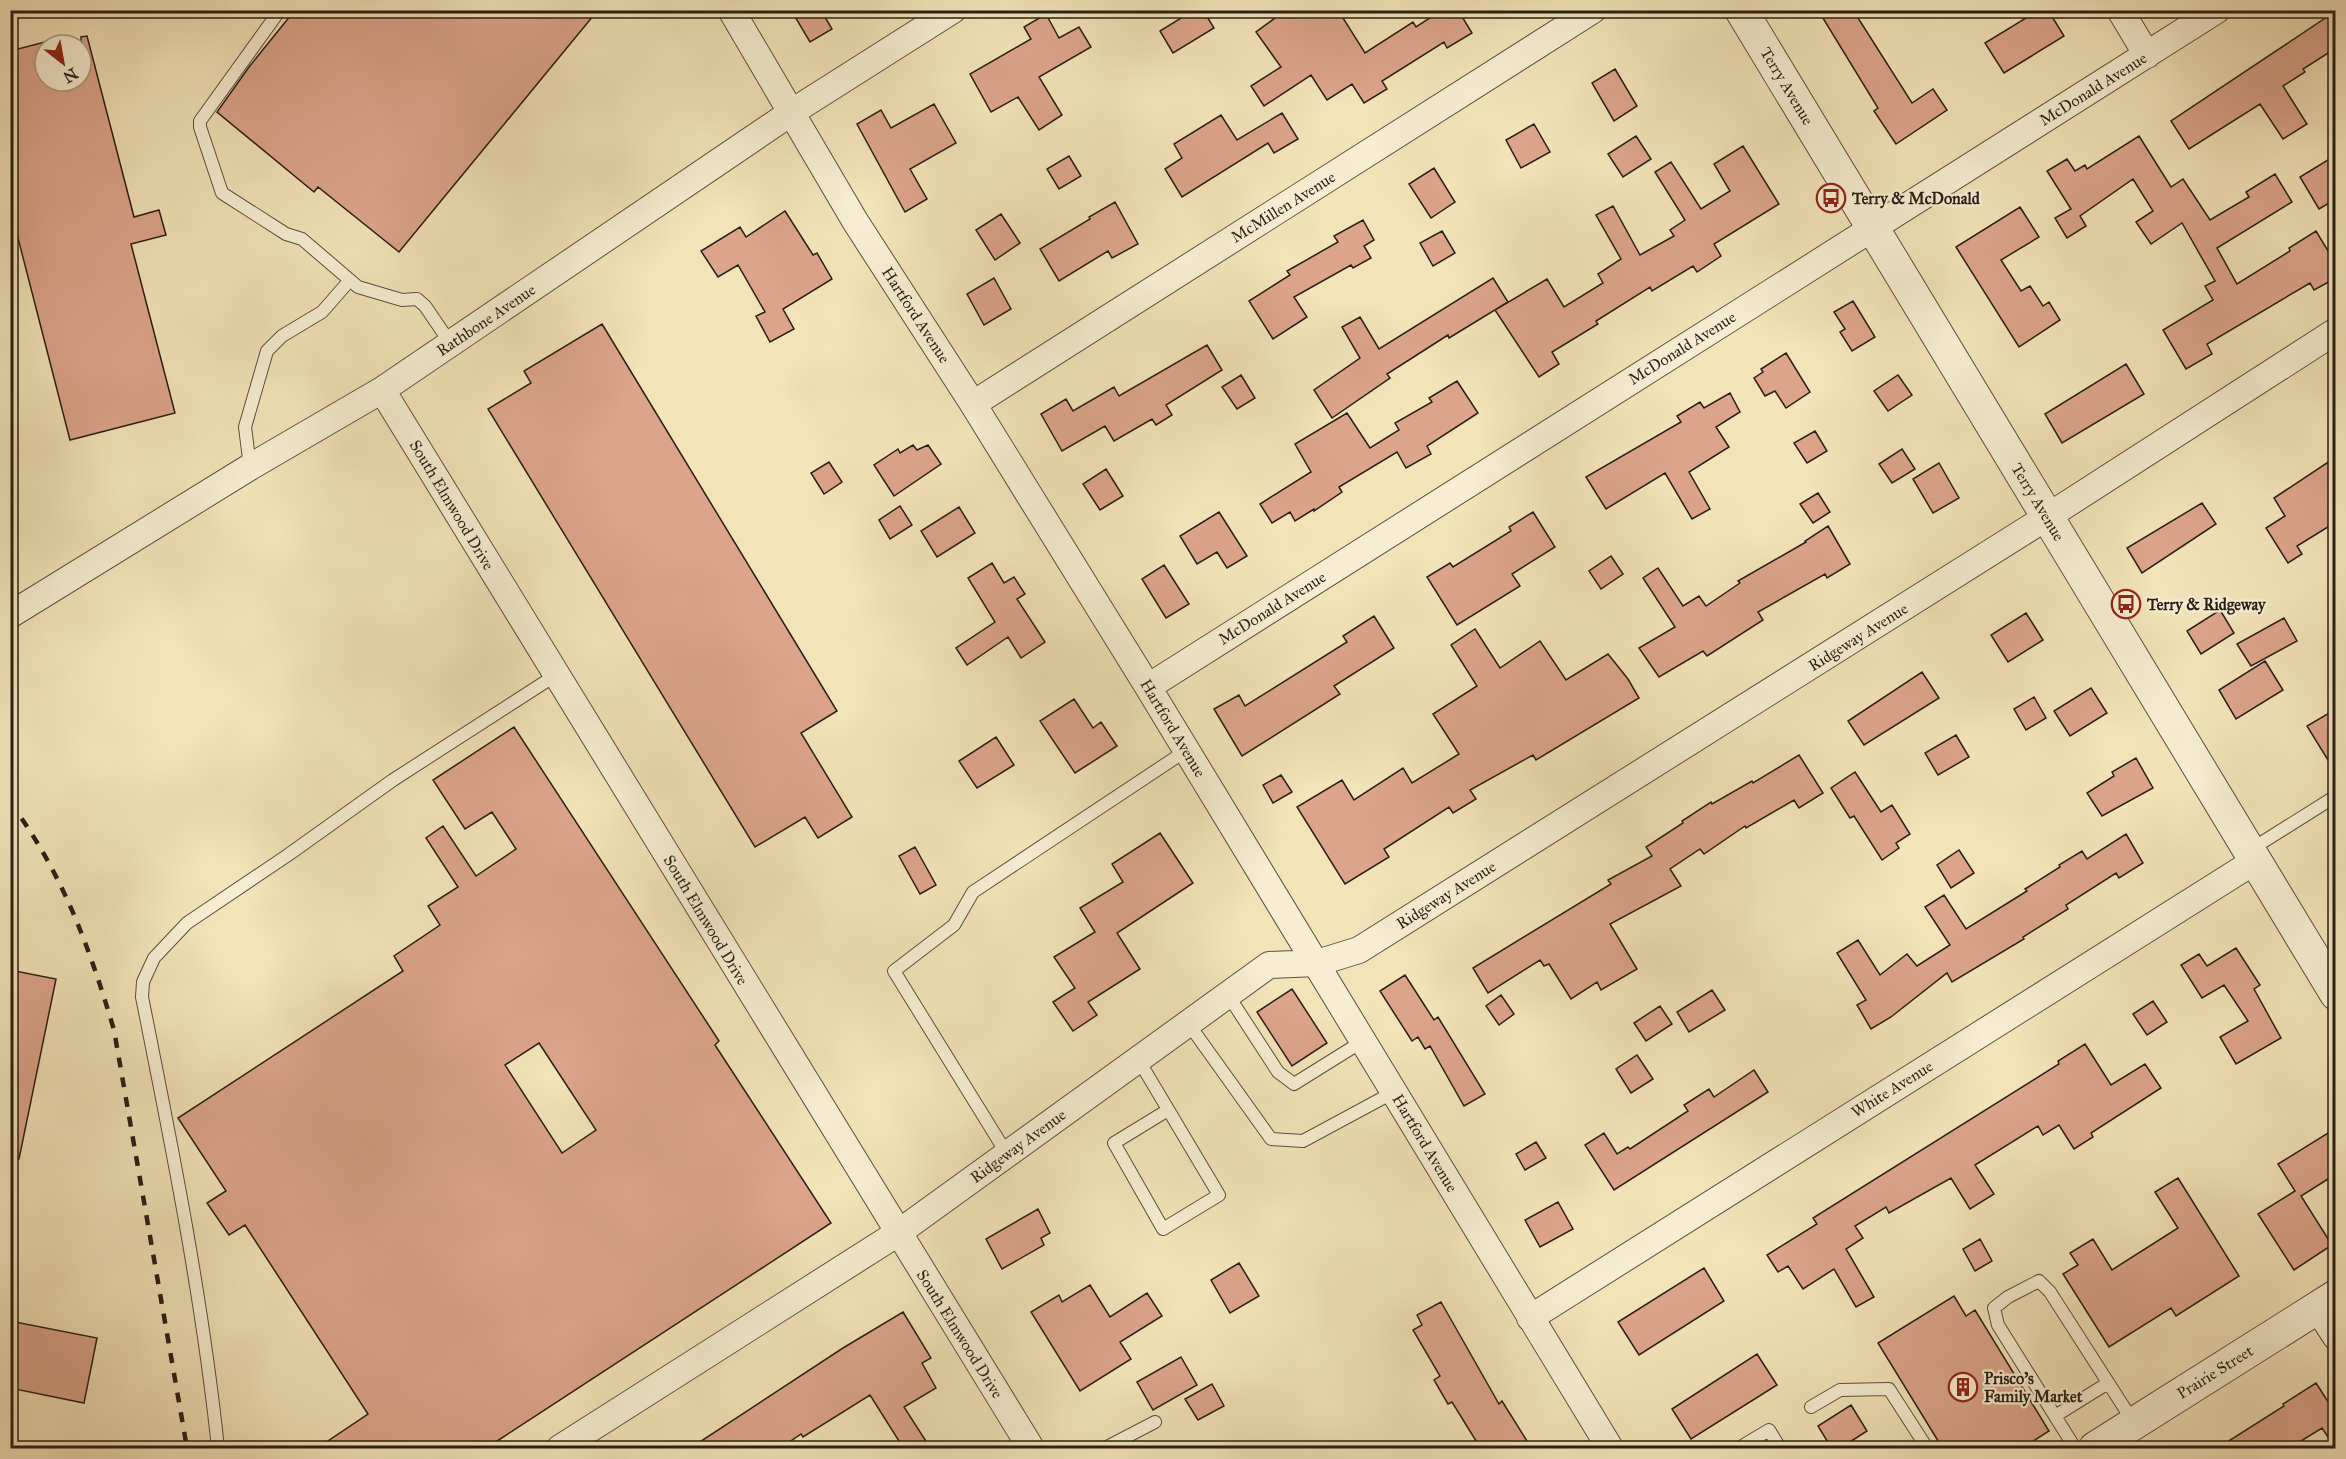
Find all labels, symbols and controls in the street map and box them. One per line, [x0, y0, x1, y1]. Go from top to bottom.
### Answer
north arrow [33, 33, 93, 93]
street label: Terry Avenue [1756, 44, 1818, 129]
street label: McDonald Avenue [2036, 48, 2150, 130]
text: N [59, 64, 81, 87]
street label: McMillen Avenue [1227, 167, 1339, 247]
bus stop icon: Terry & McDonald [1815, 182, 1847, 214]
place label: Terry & McDonald [1851, 189, 1981, 209]
street label: Hartford Avenue [878, 263, 954, 367]
street label: Rathbone Avenue [433, 280, 539, 360]
street label: McDonald Avenue [1625, 307, 1739, 389]
street label: South Elmwood Drive [406, 437, 498, 574]
street label: Terry Avenue [2007, 460, 2069, 545]
street label: McDonald Avenue [1215, 567, 1329, 649]
bus stop icon: Terry & Ridgeway [2110, 588, 2142, 620]
place label: Terry & Ridgeway [2146, 595, 2267, 615]
street label: Ridgeway Avenue [1805, 599, 1912, 676]
street label: Hartford Avenue [1136, 675, 1210, 781]
street label: South Elmwood Drive [660, 852, 752, 989]
street label: Ridgeway Avenue [1393, 857, 1500, 934]
street label: White Avenue [1848, 1056, 1936, 1122]
street label: Hartford Avenue [1388, 1090, 1462, 1196]
street label: Ridgeway Avenue [966, 1105, 1070, 1188]
street label: South Elmwood Drive [913, 1266, 1007, 1402]
street label: Prairie Street [2173, 1341, 2257, 1403]
place label: Prisco's Family Market [1984, 1369, 2083, 1407]
building icon: Prisco's Family Market [1947, 1371, 1979, 1403]

